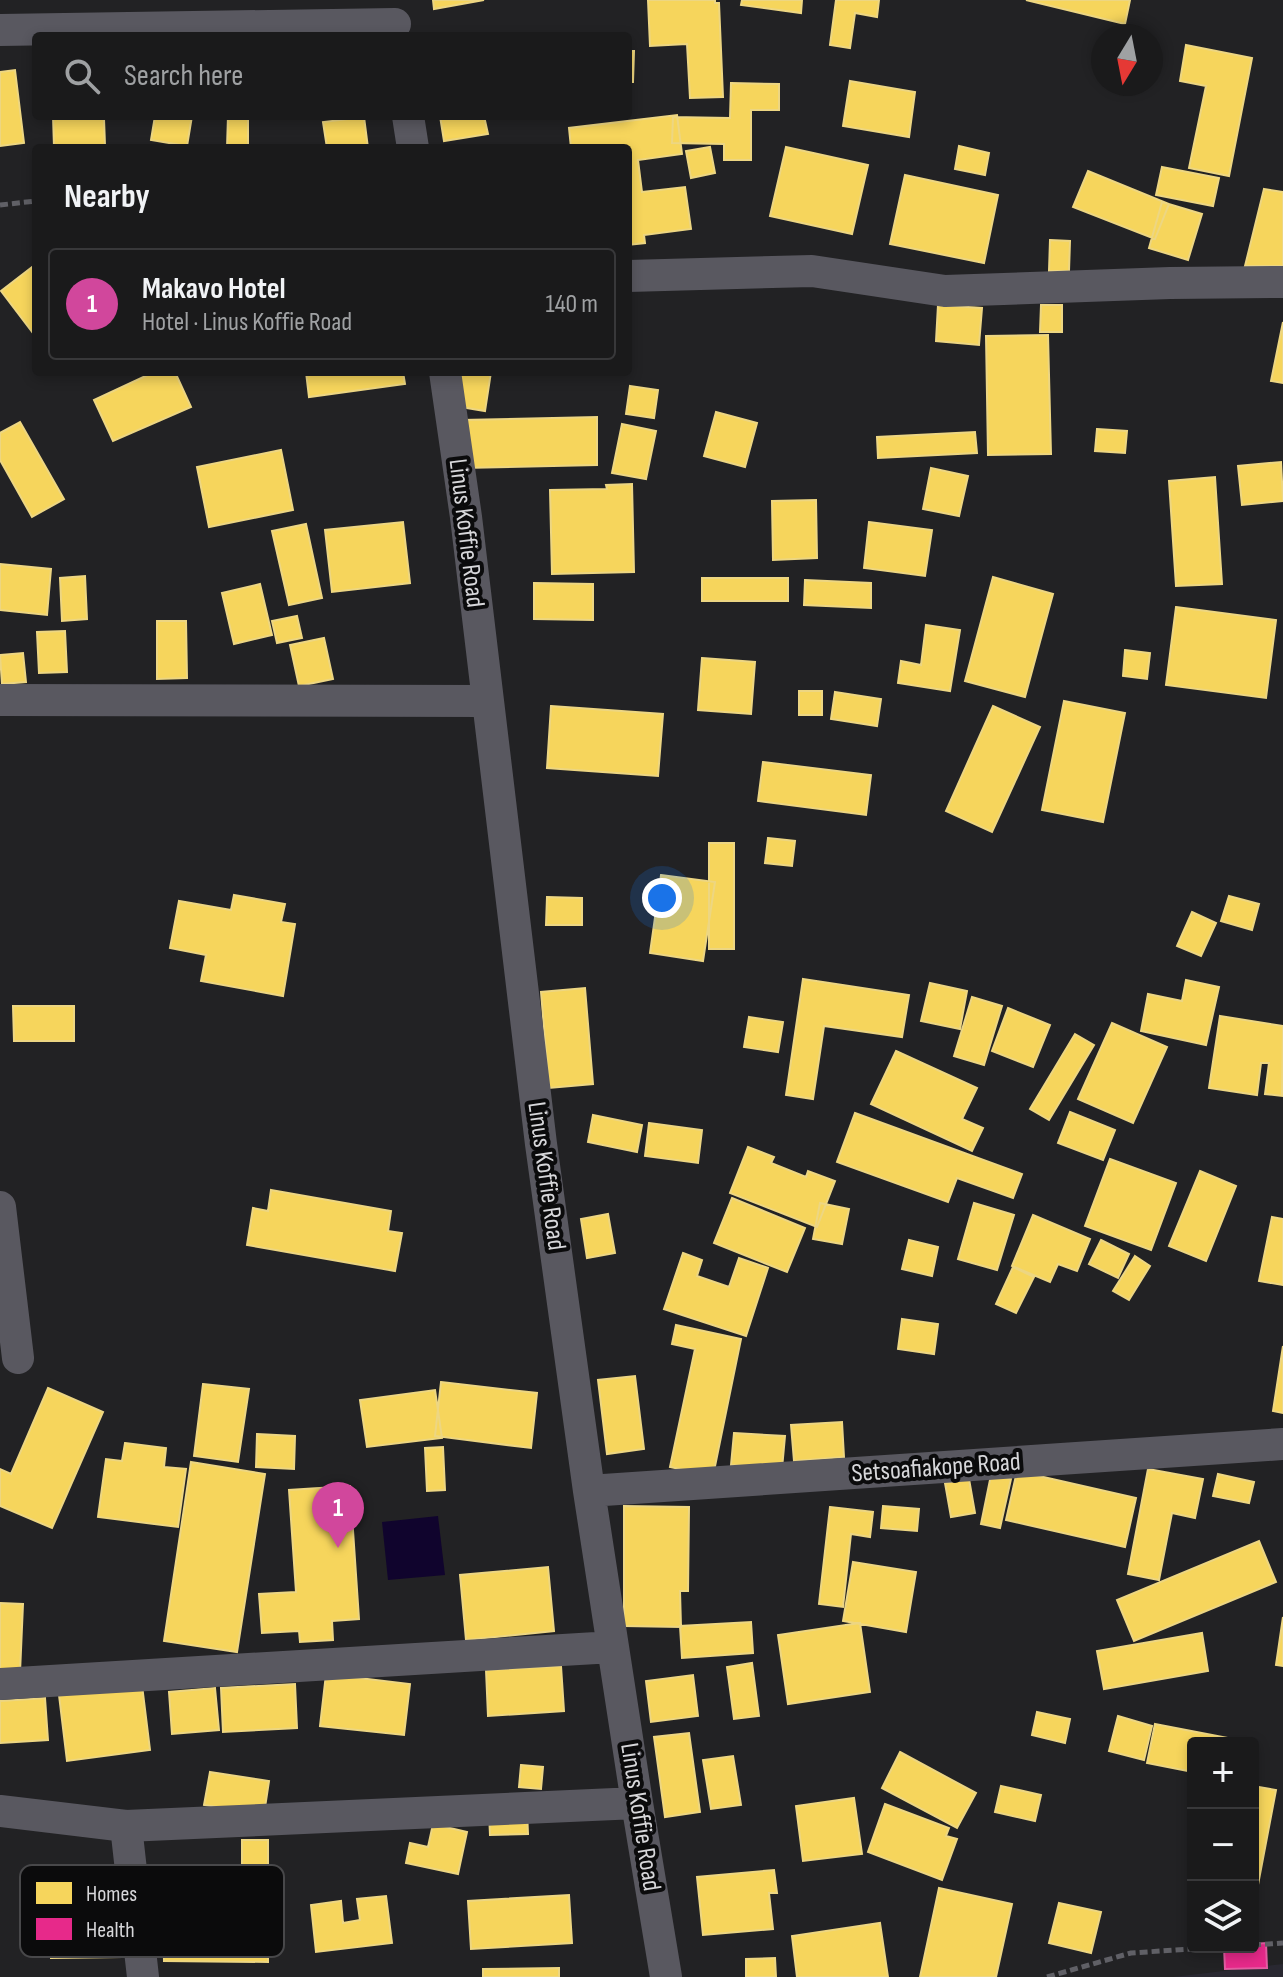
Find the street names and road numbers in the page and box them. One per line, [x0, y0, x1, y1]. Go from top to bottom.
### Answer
street label: Linus Koffie Road [442, 457, 490, 609]
street label: Linus Koffie Road [520, 1100, 572, 1252]
street label: Setsoafiakope Road [850, 1447, 1022, 1489]
street label: Linus Koffie Road [613, 1741, 667, 1893]

